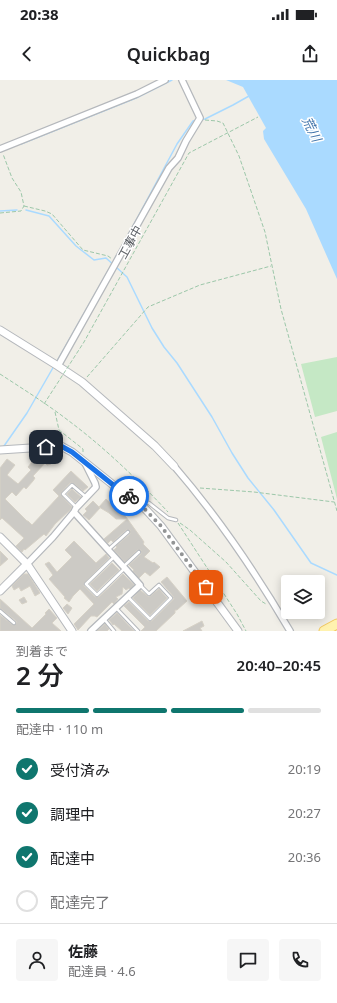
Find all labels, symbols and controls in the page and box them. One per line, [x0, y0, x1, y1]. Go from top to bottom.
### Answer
text: 20:38 [20, 4, 59, 24]
text: Quickbag [127, 42, 210, 66]
icon: back [16, 43, 38, 65]
icon: share [299, 43, 321, 65]
water label: 荒川 [298, 113, 327, 146]
street label: 工事中 [114, 222, 146, 262]
pin [29, 430, 63, 464]
icon: home [35, 436, 57, 458]
courier [109, 476, 149, 516]
icon: bike [118, 485, 140, 507]
pin [189, 570, 223, 604]
map controls [281, 575, 325, 619]
button: layers [281, 575, 325, 619]
icon: bag [195, 576, 217, 598]
text: 到着まで [16, 642, 68, 660]
text: 20:40–20:45 [237, 655, 321, 675]
text: 2 分 [16, 657, 64, 693]
text: 配達中 · 110 m [16, 720, 103, 738]
icon: check [16, 758, 38, 780]
text: 受付済み [50, 760, 110, 780]
text: 20:19 [288, 760, 321, 778]
icon: check [16, 802, 38, 824]
text: 調理中 [50, 804, 95, 824]
text: 20:27 [288, 804, 321, 822]
icon: check [16, 846, 38, 868]
text: 配達中 [50, 848, 95, 868]
text: 20:36 [288, 848, 321, 866]
text: 配達完了 [50, 892, 110, 912]
button: person [16, 939, 58, 981]
button: chat [227, 939, 269, 981]
button: phone [279, 939, 321, 981]
text: 佐藤 [68, 941, 98, 961]
text: 配達員 · 4.6 [68, 962, 136, 980]

